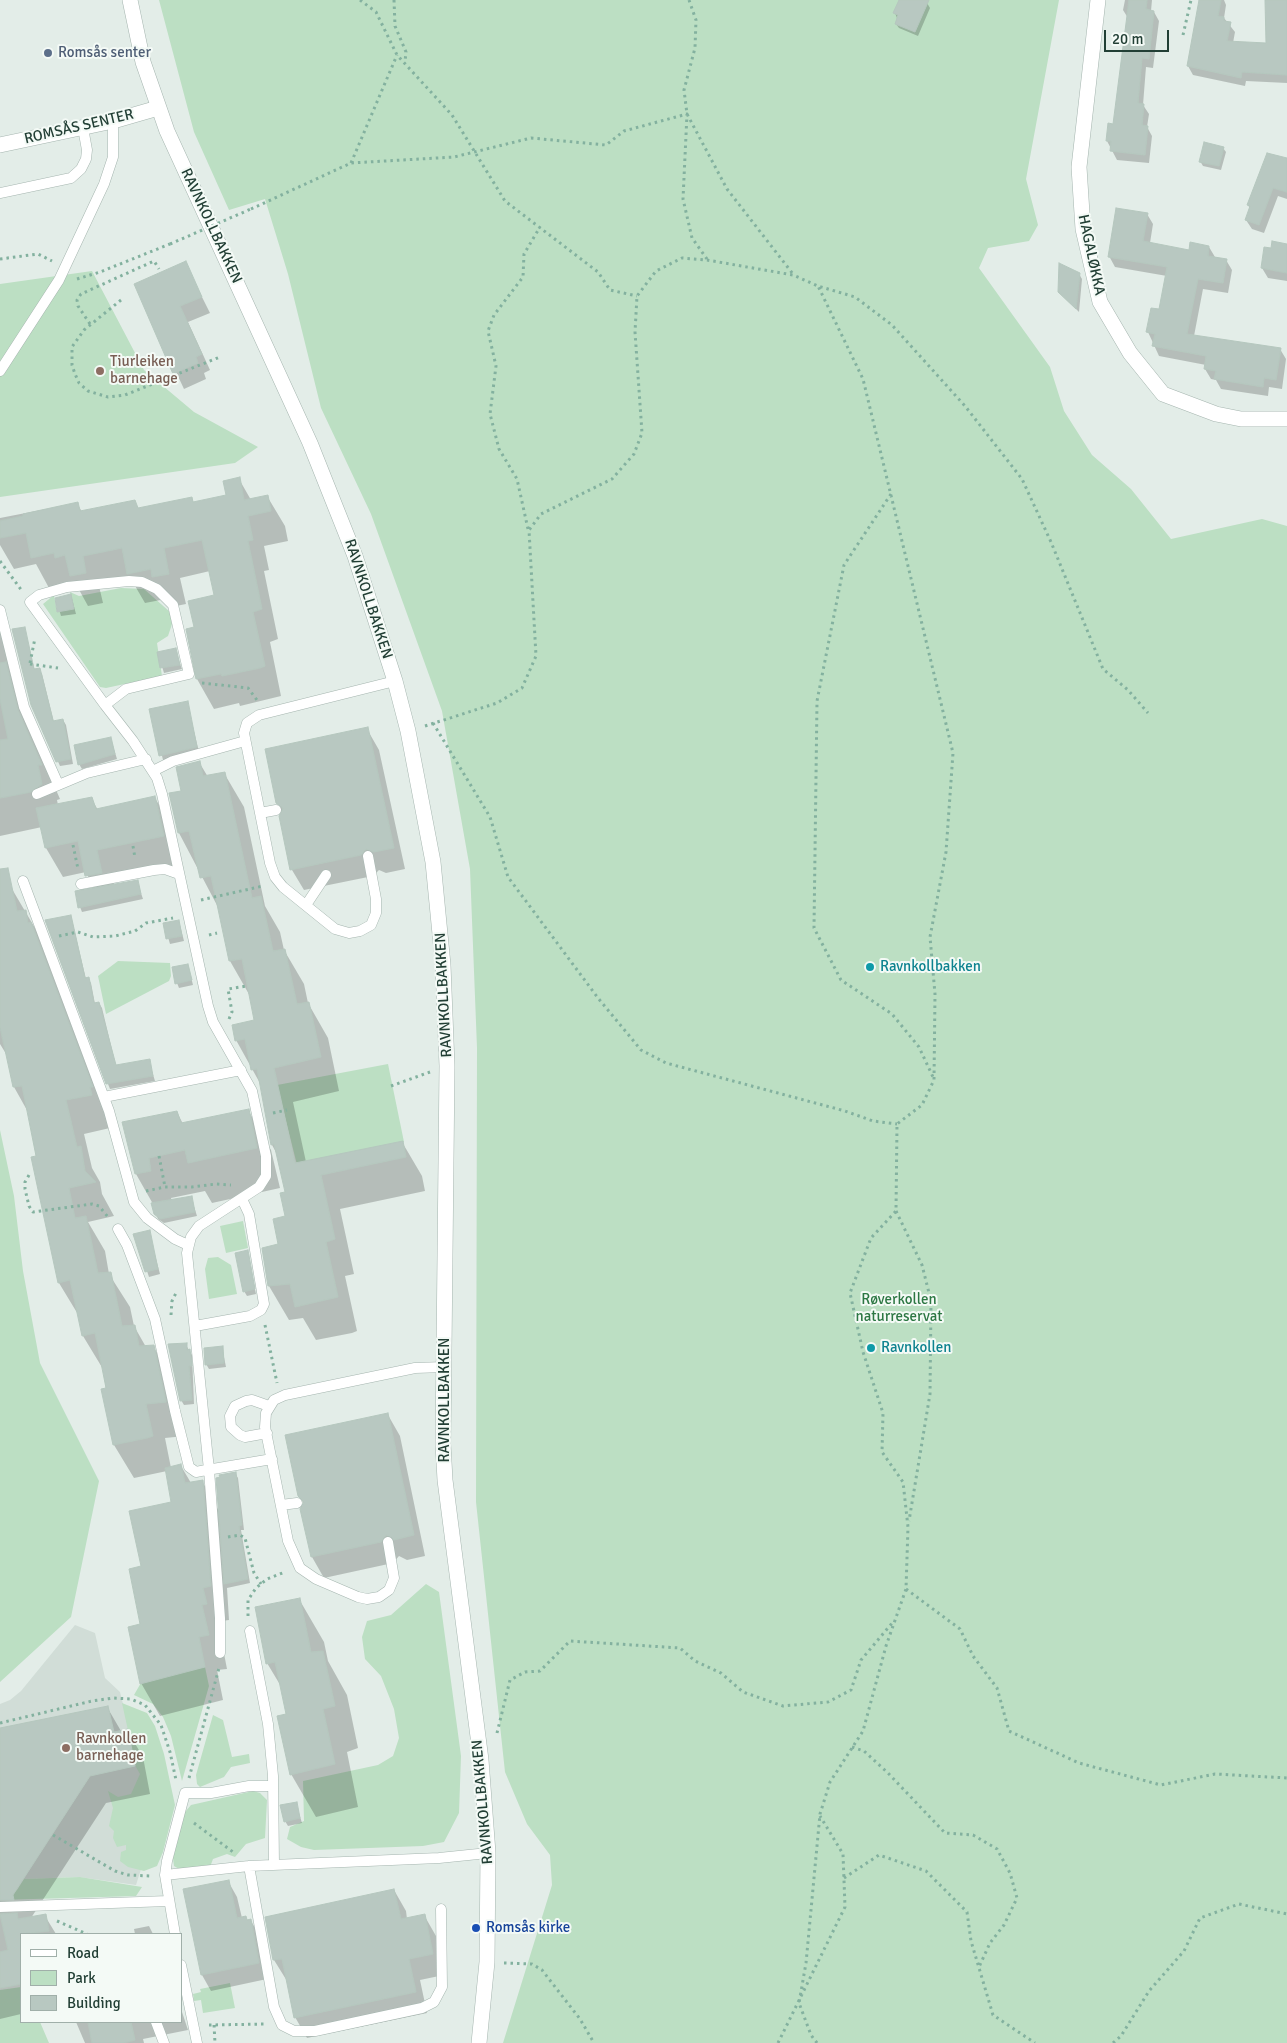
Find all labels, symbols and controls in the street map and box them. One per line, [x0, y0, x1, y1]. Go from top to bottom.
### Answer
scale bar [1107, 20, 1172, 52]
text: 20 m [1112, 30, 1143, 48]
place label: Romsås senter [58, 44, 151, 62]
marker: Romsås senter [42, 47, 54, 59]
street label: ROMSÅS SENTER [23, 106, 135, 148]
street label: RAVNKOLLBAKKEN [176, 166, 246, 286]
street label: HAGALØKKA [1074, 213, 1108, 297]
place label: Tiurleiken barnehage [110, 353, 178, 388]
marker: Tiurleiken barnehage [94, 365, 106, 377]
street label: RAVNKOLLBAKKEN [340, 537, 396, 661]
street label: RAVNKOLLBAKKEN [432, 932, 456, 1058]
place label: Ravnkollbakken [880, 958, 981, 976]
marker: Ravnkollbakken [864, 961, 876, 973]
park label: Røverkollen naturreservat [856, 1291, 942, 1326]
street label: RAVNKOLLBAKKEN [436, 1337, 454, 1463]
place label: Ravnkollen [881, 1339, 951, 1357]
marker: Ravnkollen [865, 1342, 877, 1354]
place label: Ravnkollen barnehage [76, 1730, 146, 1765]
street label: RAVNKOLLBAKKEN [469, 1739, 497, 1865]
marker: Ravnkollen barnehage [60, 1742, 72, 1754]
place label: Romsås kirke [486, 1919, 570, 1937]
marker: Romsås kirke [470, 1922, 482, 1934]
legend [20, 1933, 182, 2023]
text: Road [67, 1944, 99, 1962]
text: Park [67, 1969, 96, 1987]
text: Building [67, 1994, 121, 2012]

